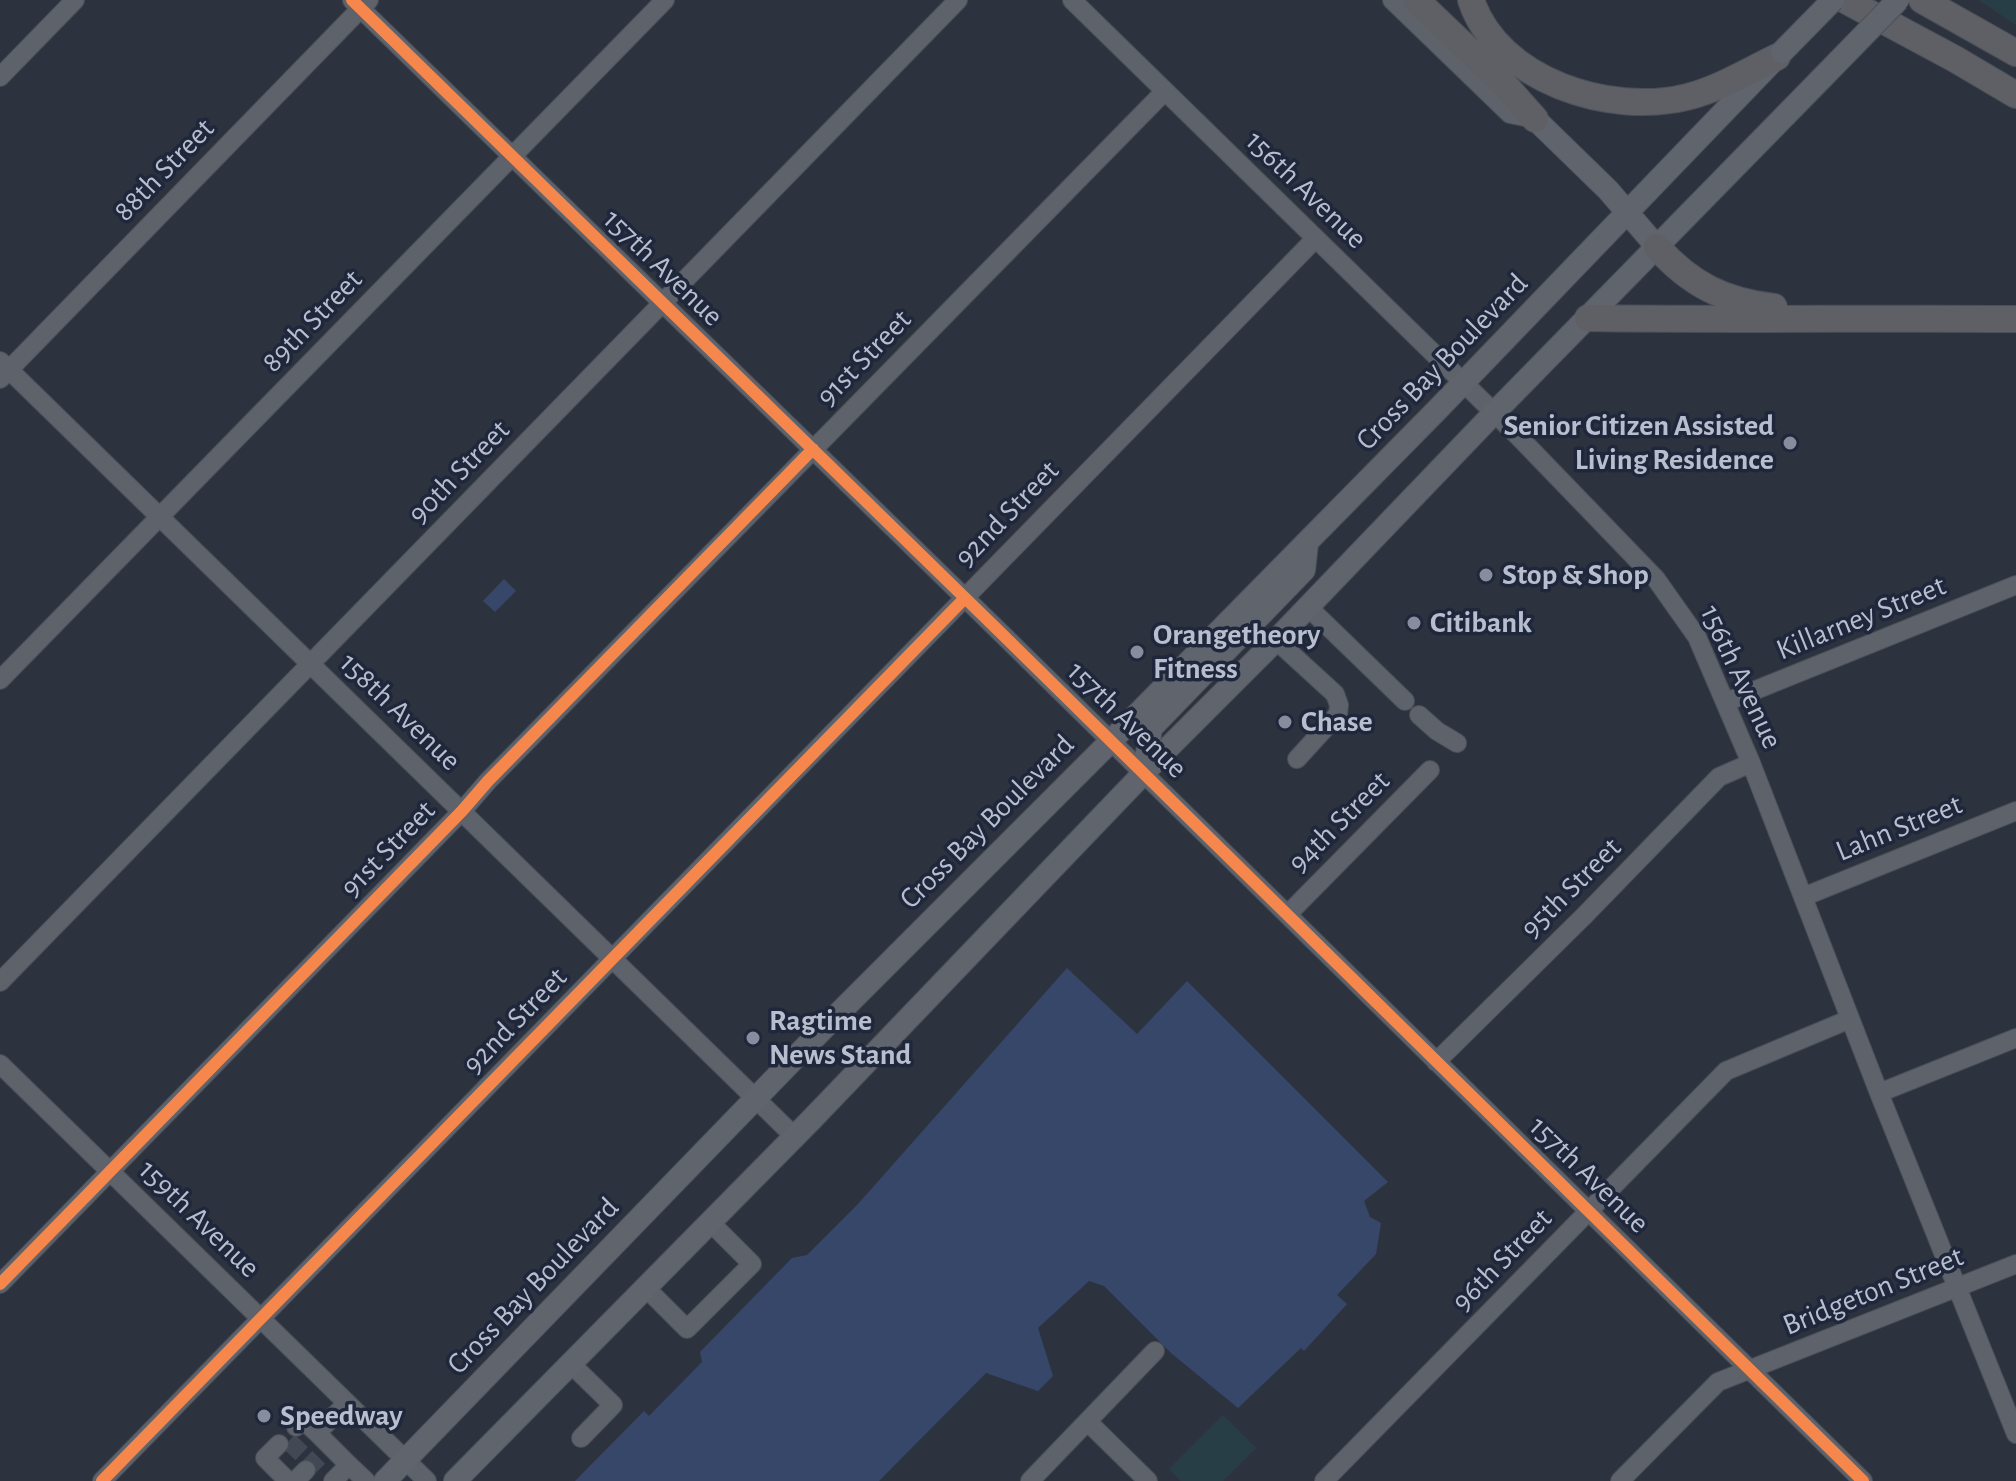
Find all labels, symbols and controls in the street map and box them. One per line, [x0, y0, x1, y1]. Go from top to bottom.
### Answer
street label: 88th Street [106, 111, 222, 229]
street label: 156th Avenue [1238, 123, 1374, 257]
street label: 157th Avenue [595, 202, 731, 334]
street label: 89th Street [254, 262, 370, 380]
street label: Cross Bay Boulevard [1348, 266, 1536, 458]
street label: 91st Street [809, 302, 919, 414]
place label: Senior Citizen Assisted Living Residence [1503, 408, 1774, 478]
street label: 90th Street [401, 412, 517, 532]
marker: Senior Citizen Assisted Living Residence [1781, 434, 1799, 452]
street label: 92nd Street [947, 453, 1067, 575]
place label: Stop & Shop [1502, 557, 1649, 593]
marker: Stop & Shop [1477, 566, 1495, 584]
street label: Killarney Street [1771, 568, 1951, 668]
street label: 156th Avenue [1692, 599, 1790, 755]
place label: Citibank [1430, 605, 1532, 641]
marker: Citibank [1405, 614, 1423, 632]
place label: Orangetheory Fitness [1153, 617, 1320, 688]
marker: Orangetheory Fitness [1128, 643, 1146, 661]
street label: 158th Avenue [332, 645, 468, 779]
street label: 157th Avenue [1059, 654, 1195, 786]
place label: Chase [1301, 704, 1373, 740]
marker: Chase [1276, 713, 1294, 731]
street label: Cross Bay Boulevard [892, 727, 1082, 917]
street label: 94th Street [1281, 764, 1397, 880]
street label: Lahn Street [1831, 786, 1967, 870]
street label: 91st Street [333, 793, 443, 905]
street label: 95th Street [1513, 830, 1629, 946]
street label: 92nd Street [455, 960, 575, 1082]
place label: Ragtime News Stand [769, 1003, 911, 1074]
marker: Ragtime News Stand [744, 1029, 762, 1047]
street label: 157th Avenue [1521, 1109, 1657, 1241]
street label: 159th Avenue [131, 1152, 267, 1286]
street label: Cross Bay Boulevard [439, 1190, 627, 1382]
street label: 96th Street [1444, 1201, 1560, 1319]
street label: Bridgeton Street [1778, 1238, 1968, 1344]
place label: Speedway [280, 1398, 403, 1434]
marker: Speedway [255, 1407, 273, 1425]

